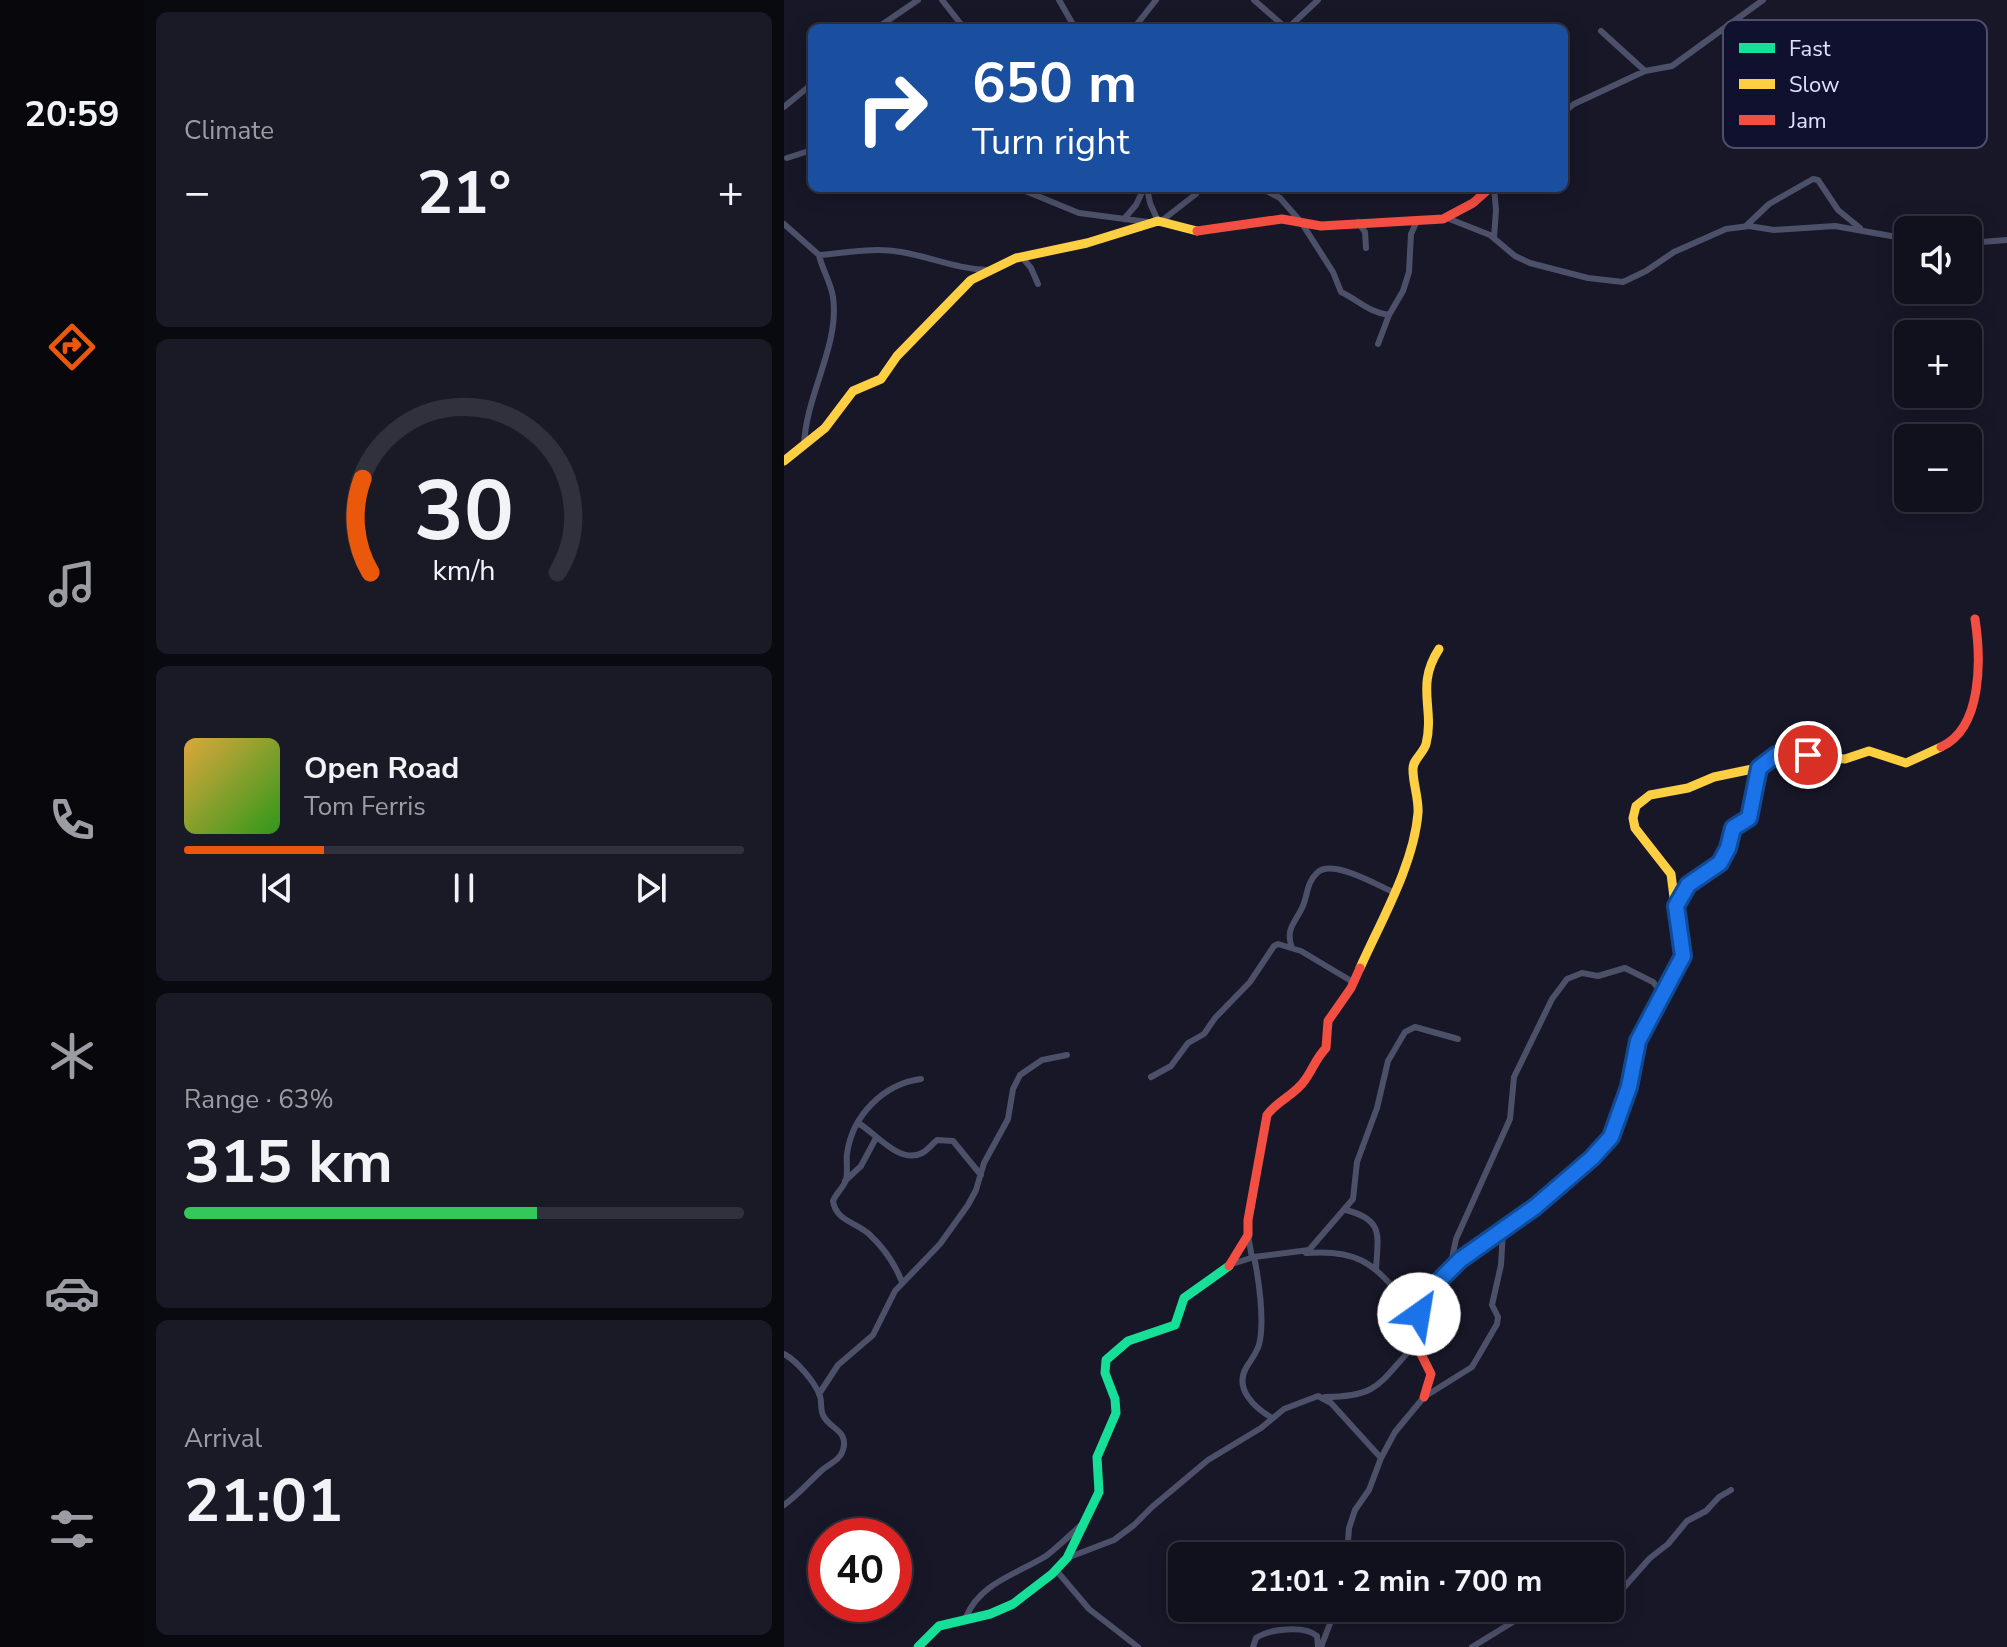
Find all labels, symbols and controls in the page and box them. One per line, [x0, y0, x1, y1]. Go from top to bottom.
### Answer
legend [1723, 20, 1987, 148]
text: Fast [1789, 34, 1831, 64]
text: 650 m [972, 45, 1137, 122]
icon: right [840, 56, 944, 160]
text: Slow [1789, 70, 1840, 100]
text: 20:59 [24, 90, 120, 139]
text: Jam [1788, 106, 1827, 136]
text: Climate [184, 113, 274, 148]
text: Turn right [972, 118, 1129, 167]
text: 21° [417, 152, 511, 234]
text: − [184, 163, 210, 223]
text: + [718, 163, 744, 223]
map controls [1894, 216, 1982, 512]
button: sound [1894, 216, 1982, 304]
icon: directions [44, 319, 100, 375]
button: + [1894, 320, 1982, 408]
button: − [1894, 424, 1982, 512]
text: 30 [414, 454, 514, 567]
text: km/h [433, 551, 495, 590]
icon: music [44, 556, 100, 612]
pin [1774, 721, 1842, 789]
icon: arrive [1786, 733, 1830, 777]
text: Open Road [304, 748, 459, 789]
text: Tom Ferris [304, 789, 426, 824]
icon: phone [44, 792, 100, 848]
icon: previous [255, 866, 299, 910]
icon: pause [442, 866, 486, 910]
icon: next [629, 866, 673, 910]
icon: climate [44, 1028, 100, 1084]
text: Range · 63% [184, 1082, 334, 1117]
text: 315 km [184, 1121, 393, 1203]
icon: car [44, 1265, 100, 1321]
position arrow [1377, 1272, 1461, 1356]
text: Arrival [184, 1421, 262, 1456]
text: 21:01 [184, 1460, 343, 1542]
icon: filters [44, 1501, 100, 1557]
speed limit sign: 40 [808, 1518, 912, 1622]
text: 21:01 · 2 min · 700 m [1250, 1561, 1542, 1602]

